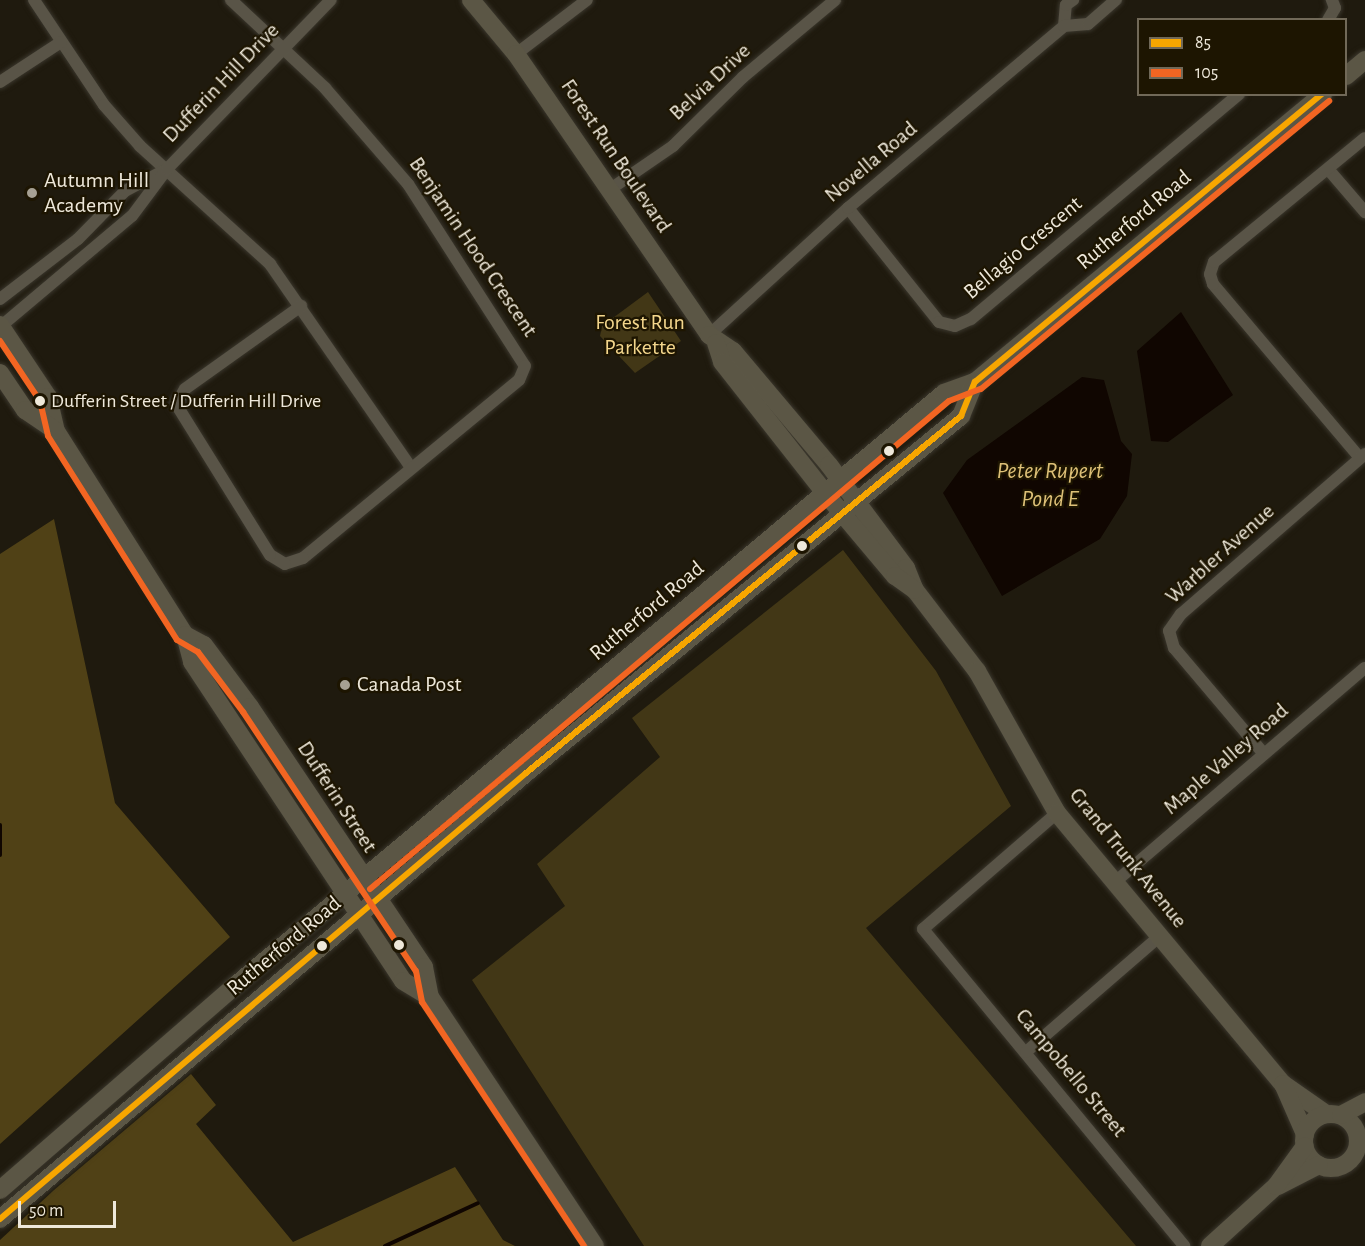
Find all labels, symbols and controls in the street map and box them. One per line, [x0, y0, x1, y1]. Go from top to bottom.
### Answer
street label: Dufferin Hill Drive [157, 18, 285, 148]
legend [1137, 18, 1347, 96]
text: 85 [1195, 34, 1211, 52]
street label: Belvia Drive [664, 38, 756, 126]
text: 105 [1195, 64, 1218, 82]
street label: Forest Run Boulevard [555, 74, 677, 238]
street label: Novella Road [819, 116, 923, 208]
street label: Benjamin Hood Crescent [403, 152, 543, 342]
street label: Rutherford Road [1071, 164, 1197, 276]
place label: Autumn Hill Academy [44, 167, 149, 218]
marker: Autumn Hill Academy [25, 186, 39, 200]
street label: Bellagio Crescent [958, 191, 1088, 305]
park label: Forest Run Parkette [595, 309, 685, 360]
place label: Dufferin Street / Dufferin Hill Drive [51, 389, 321, 413]
marker: Dufferin Street / Dufferin Hill Drive [34, 395, 46, 407]
unlabelled marker [883, 445, 895, 457]
water label: Peter Rupert Pond E [997, 458, 1103, 514]
street label: Warbler Avenue [1160, 498, 1280, 610]
unlabelled marker [796, 540, 808, 552]
street label: Rutherford Road [584, 555, 710, 667]
place label: Canada Post [357, 672, 462, 698]
marker: Canada Post [338, 678, 352, 692]
street label: Maple Valley Road [1158, 698, 1294, 820]
street label: Dufferin Street [291, 736, 383, 858]
street label: Grand Trunk Avenue [1063, 783, 1193, 933]
street label: Rutherford Road [221, 890, 347, 1002]
unlabelled marker [393, 939, 405, 951]
unlabelled marker [316, 940, 328, 952]
street label: Campobello Street [1010, 1003, 1132, 1143]
scale bar [21, 1189, 118, 1227]
text: 50 m [29, 1202, 63, 1220]

